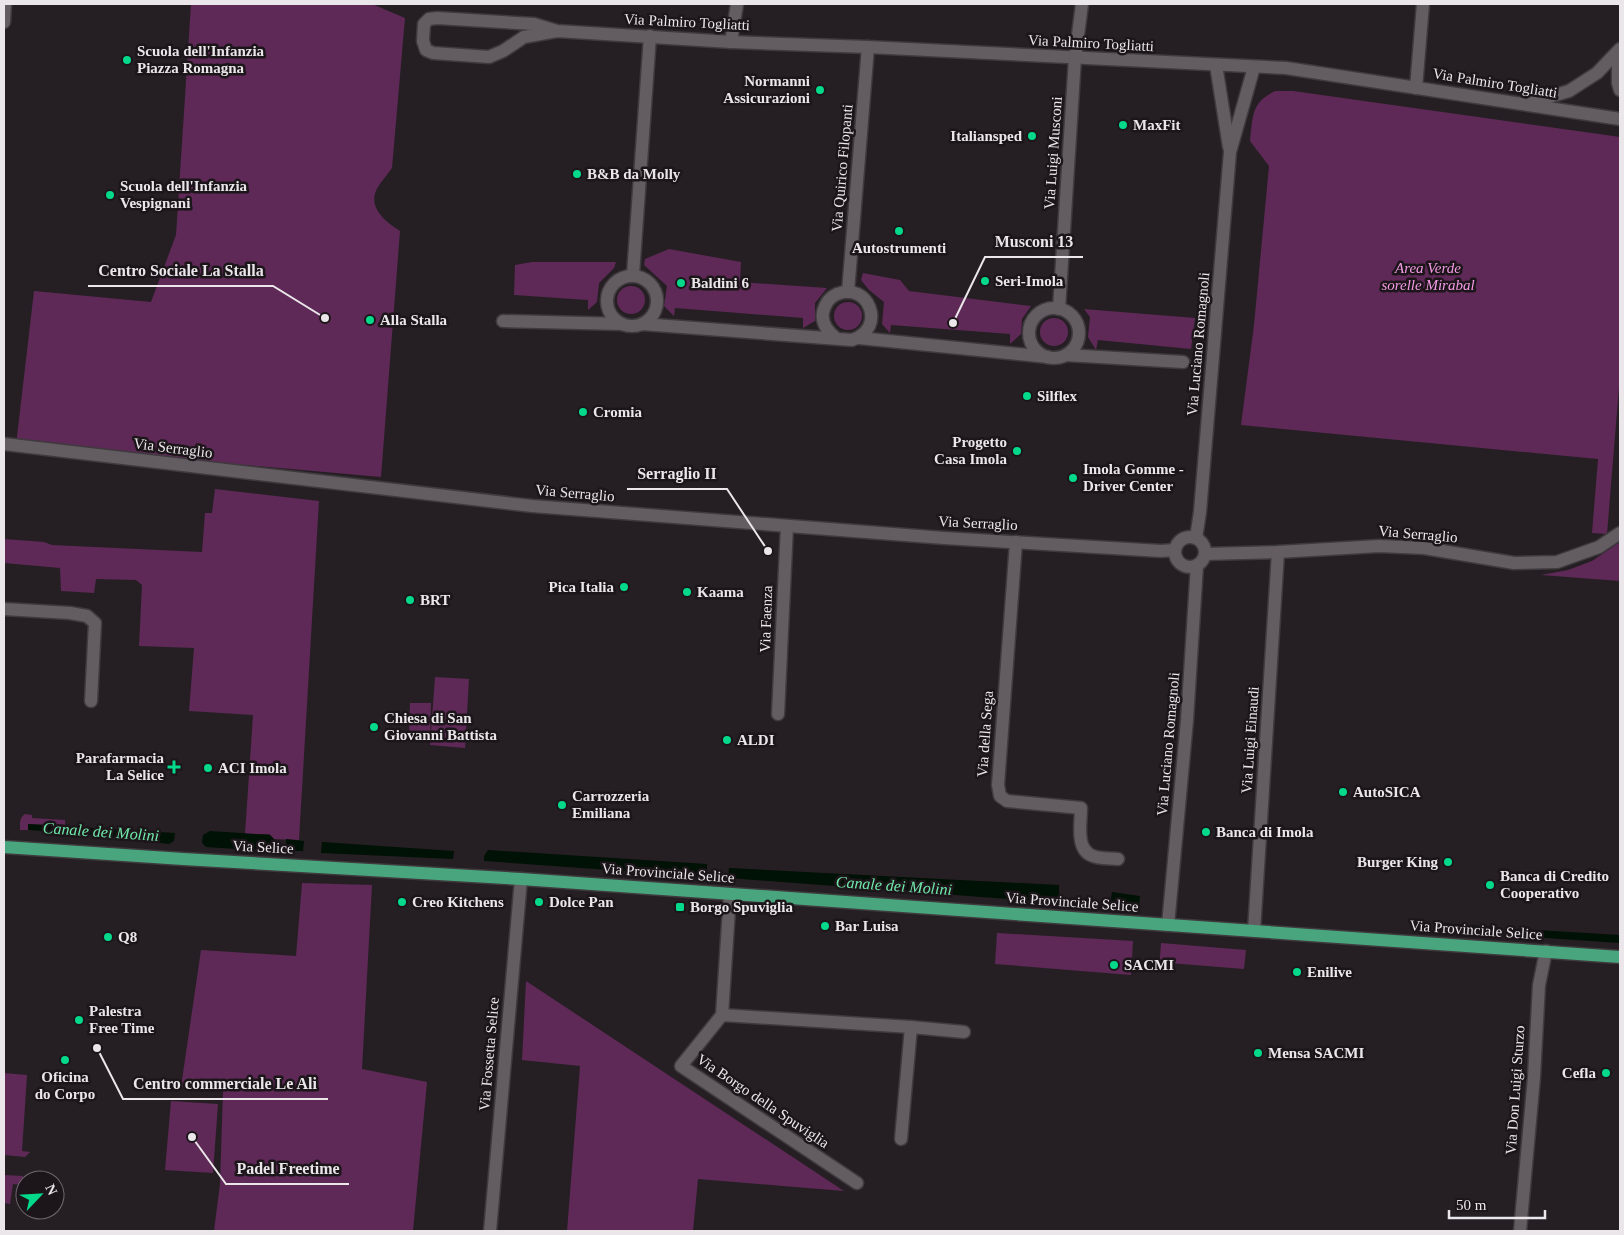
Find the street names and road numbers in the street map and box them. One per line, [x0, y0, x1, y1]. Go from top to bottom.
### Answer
street label: Via Palmiro Togliatti [624, 11, 750, 33]
street label: Via Palmiro Togliatti [1028, 32, 1154, 54]
street label: Via Palmiro Togliatti [1431, 65, 1559, 101]
street label: Via Luigi Musconi [1041, 96, 1065, 210]
street label: Via Quirico Filopanti [828, 103, 856, 233]
street label: Via Luciano Romagnoli [1184, 272, 1212, 416]
street label: Via Serraglio [133, 435, 213, 461]
street label: Via Serraglio [535, 482, 615, 504]
street label: Via Serraglio [938, 513, 1018, 533]
street label: Via Serraglio [1378, 523, 1458, 545]
street label: Via Faenza [757, 585, 775, 653]
street label: Via Luciano Romagnoli [1154, 672, 1182, 816]
street label: Via Luigi Einaudi [1238, 686, 1262, 794]
street label: Via della Sega [974, 690, 996, 778]
street label: Via Selice [232, 837, 294, 857]
street label: Via Provinciale Selice [601, 860, 735, 886]
street label: Via Provinciale Selice [1005, 889, 1139, 915]
street label: Via Provinciale Selice [1409, 917, 1543, 943]
street label: Via Fossetta Selice [476, 996, 502, 1112]
street label: Via Don Luigi Sturzo [1503, 1025, 1527, 1155]
street label: Via Borgo della Spuviglia [694, 1051, 832, 1151]

